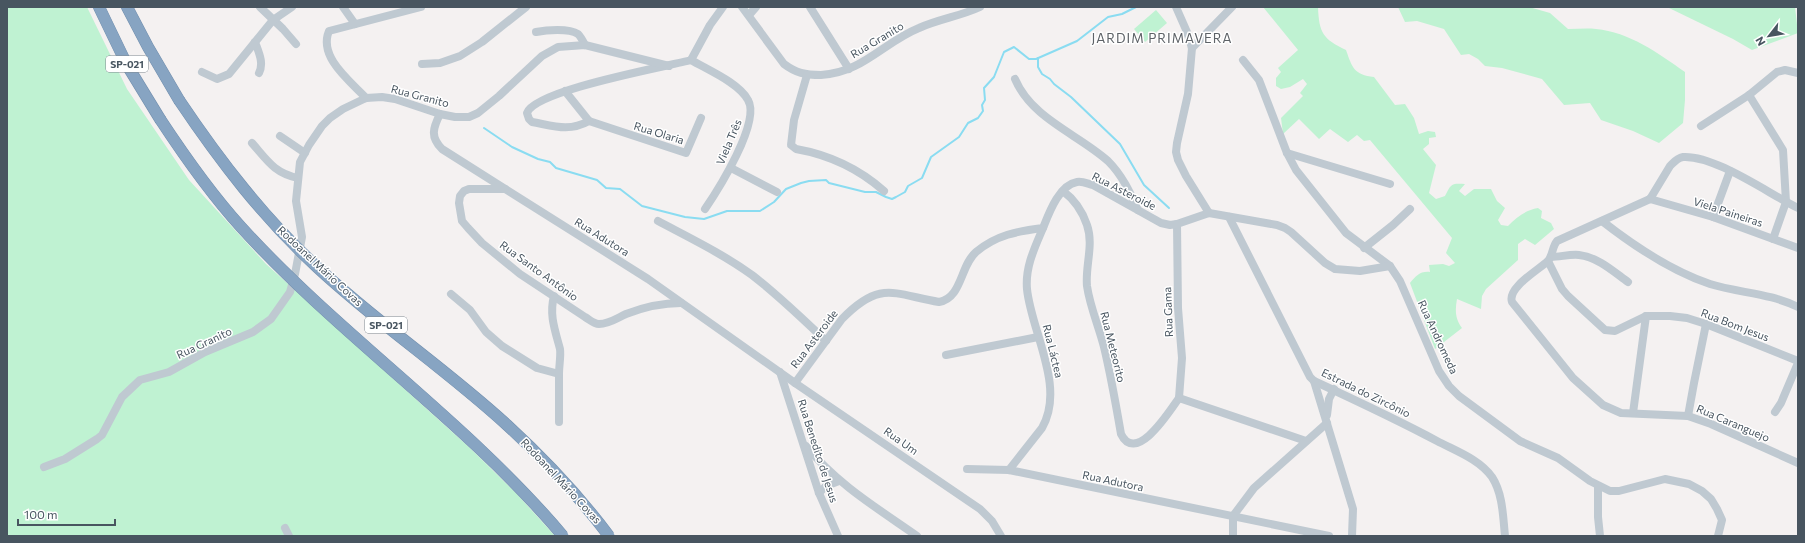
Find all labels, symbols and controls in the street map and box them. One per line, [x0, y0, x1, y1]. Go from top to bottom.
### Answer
north arrow [1749, 16, 1789, 56]
street label: Rua Granito [848, 18, 906, 60]
district label: JARDIM PRIMAVERA [1092, 30, 1232, 46]
text: N [1752, 35, 1768, 48]
road number: SP-021 [106, 56, 148, 72]
street label: Rua Granito [390, 82, 451, 110]
street label: Viela Três [713, 117, 744, 166]
street label: Rua Olaria [632, 119, 686, 146]
street label: Rua Asteroide [1090, 169, 1158, 212]
street label: Viela Paineiras [1692, 194, 1765, 229]
street label: Rua Adutora [572, 215, 632, 259]
street label: Rodoanel Mário Covas [275, 223, 366, 308]
street label: Rua Santo Antônio [498, 238, 581, 304]
street label: Rua Gama [1160, 287, 1175, 337]
street label: Rua Andromeda [1416, 298, 1461, 376]
street label: Rua Bom Jesus [1699, 306, 1771, 344]
street label: Rua Asteroide [787, 307, 840, 371]
street label: Rua Meteorito [1098, 310, 1129, 384]
road number: SP-021 [365, 317, 407, 333]
street label: Rua Láctea [1041, 323, 1066, 379]
street label: Rua Granito [174, 324, 234, 361]
street label: Estrada do Zircônio [1320, 365, 1413, 420]
street label: Rua Benedito de Jesus [795, 397, 841, 505]
street label: Rua Caranguejo [1695, 401, 1772, 444]
street label: Rua Um [882, 424, 921, 457]
street label: Rodoanel Mário Covas [519, 435, 604, 526]
street label: Rua Adutora [1081, 468, 1145, 493]
scale bar [18, 501, 115, 527]
text: 100 m [24, 507, 58, 521]

